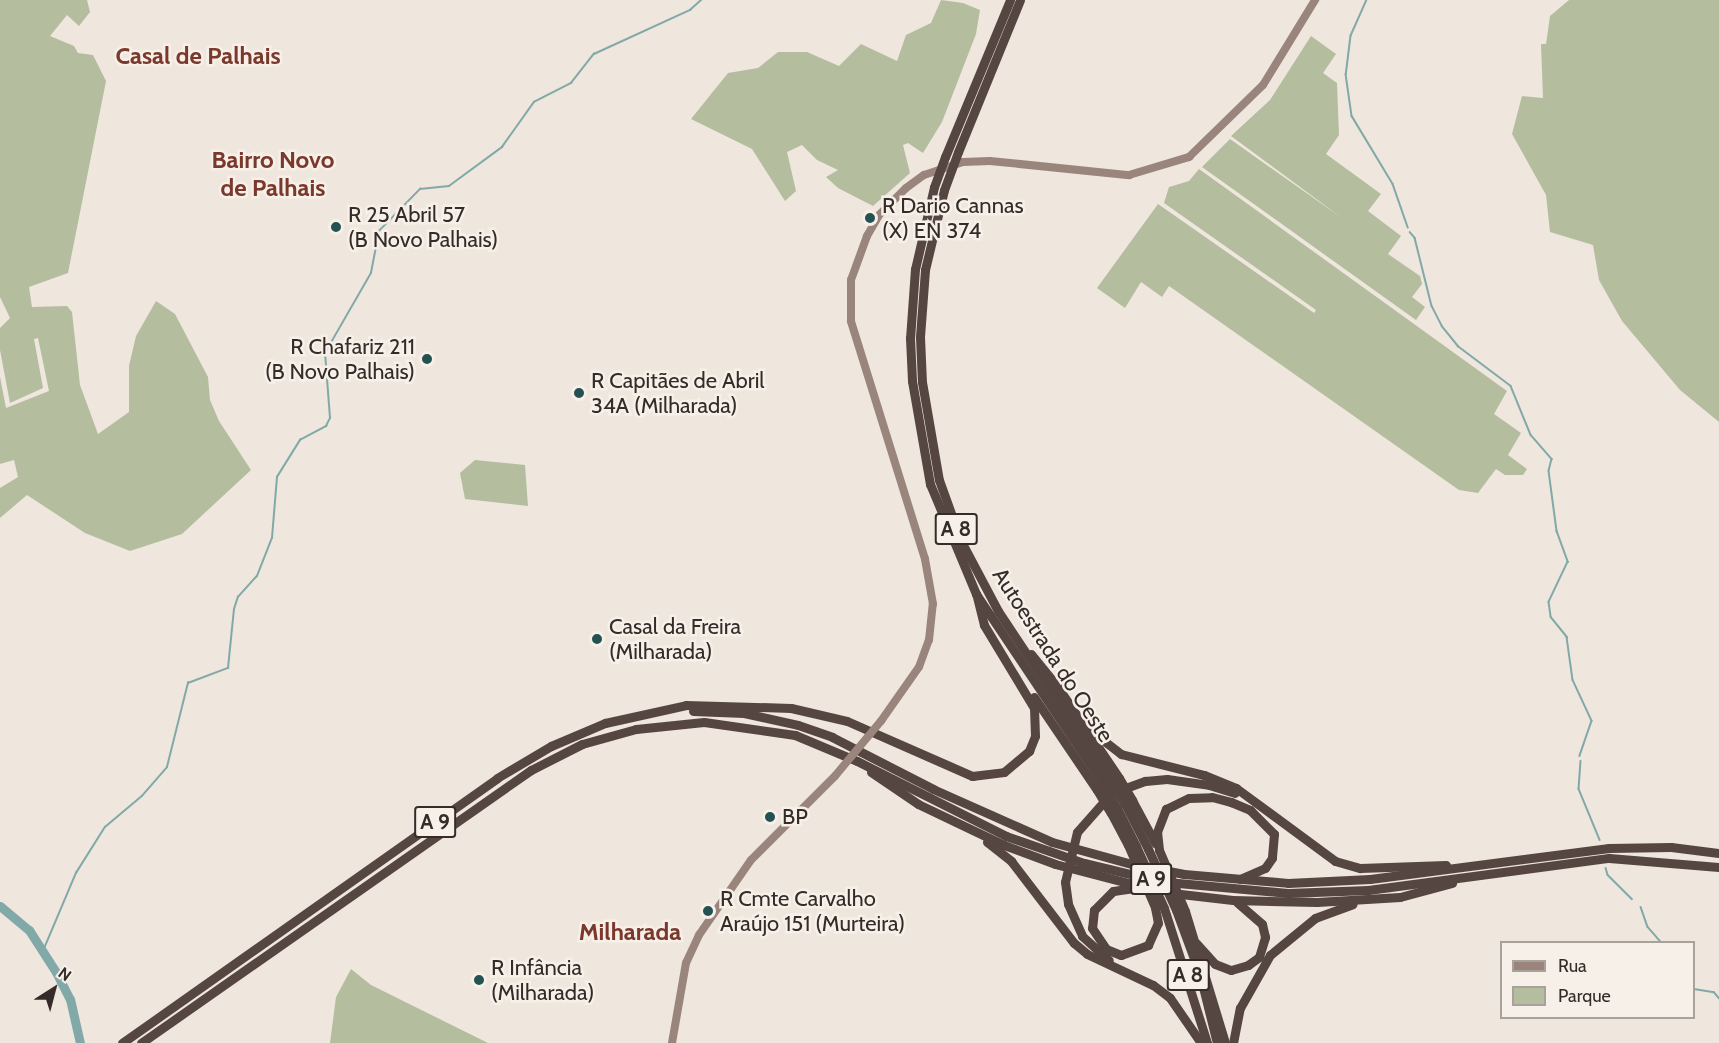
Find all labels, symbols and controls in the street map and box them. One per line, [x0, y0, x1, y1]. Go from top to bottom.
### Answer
district label: Casal de Palhais [115, 42, 281, 70]
district label: Bairro Novo de Palhais [212, 146, 334, 202]
place label: R Dario Cannas (X) EN 374 [882, 192, 1024, 243]
place label: R 25 Abril 57 (B Novo Palhais) [348, 201, 498, 252]
marker: R Dario Cannas (X) EN 374 [863, 211, 877, 225]
marker: R 25 Abril 57 (B Novo Palhais) [329, 220, 343, 234]
place label: R Chafariz 211 (B Novo Palhais) [265, 333, 415, 384]
marker: R Chafariz 211 (B Novo Palhais) [420, 352, 434, 366]
place label: R Capitães de Abril 34A (Milharada) [591, 367, 765, 418]
marker: R Capitães de Abril 34A (Milharada) [572, 386, 586, 400]
road number: A 8 [934, 511, 978, 547]
street label: Autoestrada do Oeste [987, 563, 1119, 747]
place label: Casal da Freira (Milharada) [609, 613, 741, 664]
marker: Casal da Freira (Milharada) [590, 632, 604, 646]
road number: A 9 [414, 804, 456, 840]
place label: BP [782, 804, 808, 830]
marker: BP [763, 810, 777, 824]
road number: A 9 [1130, 861, 1172, 897]
place label: R Cmte Carvalho Araújo 151 (Murteira) [720, 885, 905, 936]
marker: R Cmte Carvalho Araújo 151 (Murteira) [701, 904, 715, 918]
district label: Milharada [579, 918, 681, 946]
legend [1500, 941, 1695, 1019]
place label: R Infância (Milharada) [491, 954, 594, 1005]
text: Rua [1558, 955, 1587, 977]
road number: A 8 [1166, 957, 1210, 993]
north arrow [24, 959, 84, 1019]
text: N [55, 963, 75, 985]
marker: R Infância (Milharada) [472, 973, 486, 987]
text: Parque [1558, 985, 1611, 1007]

